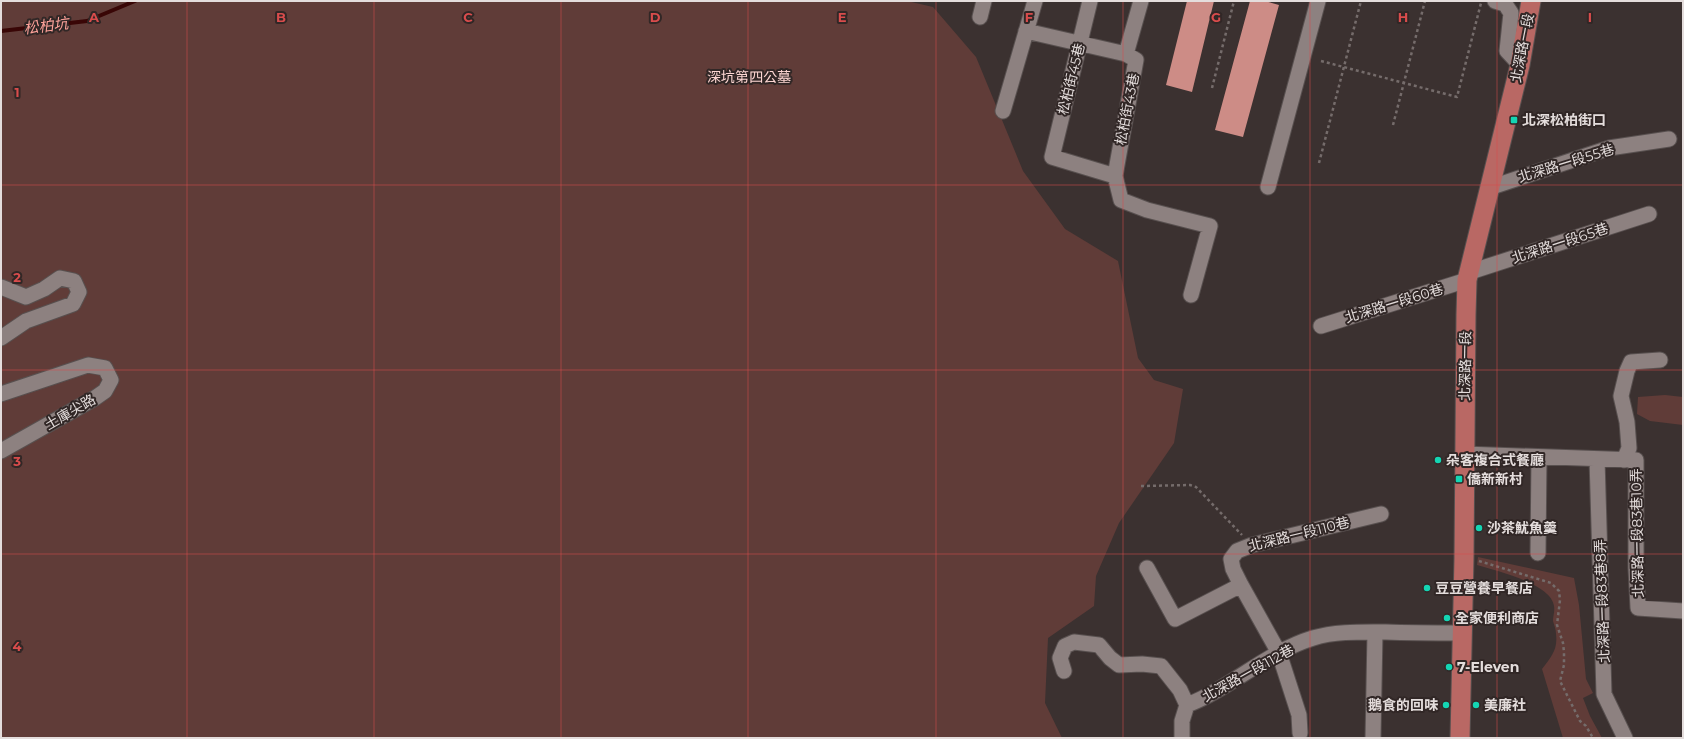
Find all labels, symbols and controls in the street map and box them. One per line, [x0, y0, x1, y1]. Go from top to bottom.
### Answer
text: A [88, 9, 100, 25]
text: B [276, 9, 286, 25]
text: C [463, 9, 473, 25]
text: D [650, 9, 661, 25]
text: E [838, 9, 847, 25]
text: F [1025, 9, 1033, 25]
text: G [1211, 9, 1221, 25]
text: H [1398, 9, 1408, 25]
text: I [1588, 9, 1592, 25]
street label: 北深路一段 [1506, 12, 1538, 84]
water label: 松柏坑 [22, 13, 71, 38]
street label: 松柏街45巷 [1053, 41, 1089, 117]
park label: 深坑第四公墓 [707, 68, 791, 86]
street label: 松柏街43巷 [1111, 71, 1143, 147]
text: 1 [14, 84, 20, 100]
place label: 北深松柏街口 [1522, 111, 1606, 129]
marker: 北深松柏街口 [1509, 115, 1519, 125]
street label: 北深路一段55巷 [1516, 140, 1616, 186]
street label: 北深路一段65巷 [1509, 219, 1611, 267]
text: 2 [13, 269, 21, 285]
street label: 北深路一段60巷 [1343, 280, 1445, 326]
street label: 北深路一段 [1455, 331, 1475, 401]
street label: 土庫尖路 [41, 390, 99, 434]
place label: 朵客複合式餐廳 [1446, 451, 1544, 469]
text: 3 [12, 453, 21, 469]
marker: 朵客複合式餐廳 [1433, 455, 1443, 465]
street label: 北深路一段83巷10弄 [1627, 468, 1647, 598]
place label: 僑新新村 [1467, 470, 1523, 488]
marker: 僑新新村 [1454, 474, 1464, 484]
street label: 北深路一段110巷 [1247, 513, 1351, 555]
place label: 沙茶魷魚羹 [1487, 519, 1557, 537]
marker: 沙茶魷魚羹 [1474, 523, 1484, 533]
street label: 北深路一段83巷8弄 [1591, 539, 1613, 663]
place label: 豆豆營養早餐店 [1435, 579, 1533, 597]
marker: 豆豆營養早餐店 [1422, 583, 1432, 593]
place label: 全家便利商店 [1455, 609, 1539, 627]
marker: 全家便利商店 [1442, 613, 1452, 623]
text: 4 [13, 638, 22, 654]
street label: 北深路一段112巷 [1199, 640, 1297, 706]
place label: 7-Eleven [1457, 658, 1519, 676]
marker: 7-Eleven [1444, 662, 1454, 672]
place label: 鵝食的回味 [1368, 696, 1439, 714]
place label: 美廉社 [1484, 696, 1526, 714]
marker: 鵝食的回味 [1441, 700, 1451, 710]
marker: 美廉社 [1471, 700, 1481, 710]

